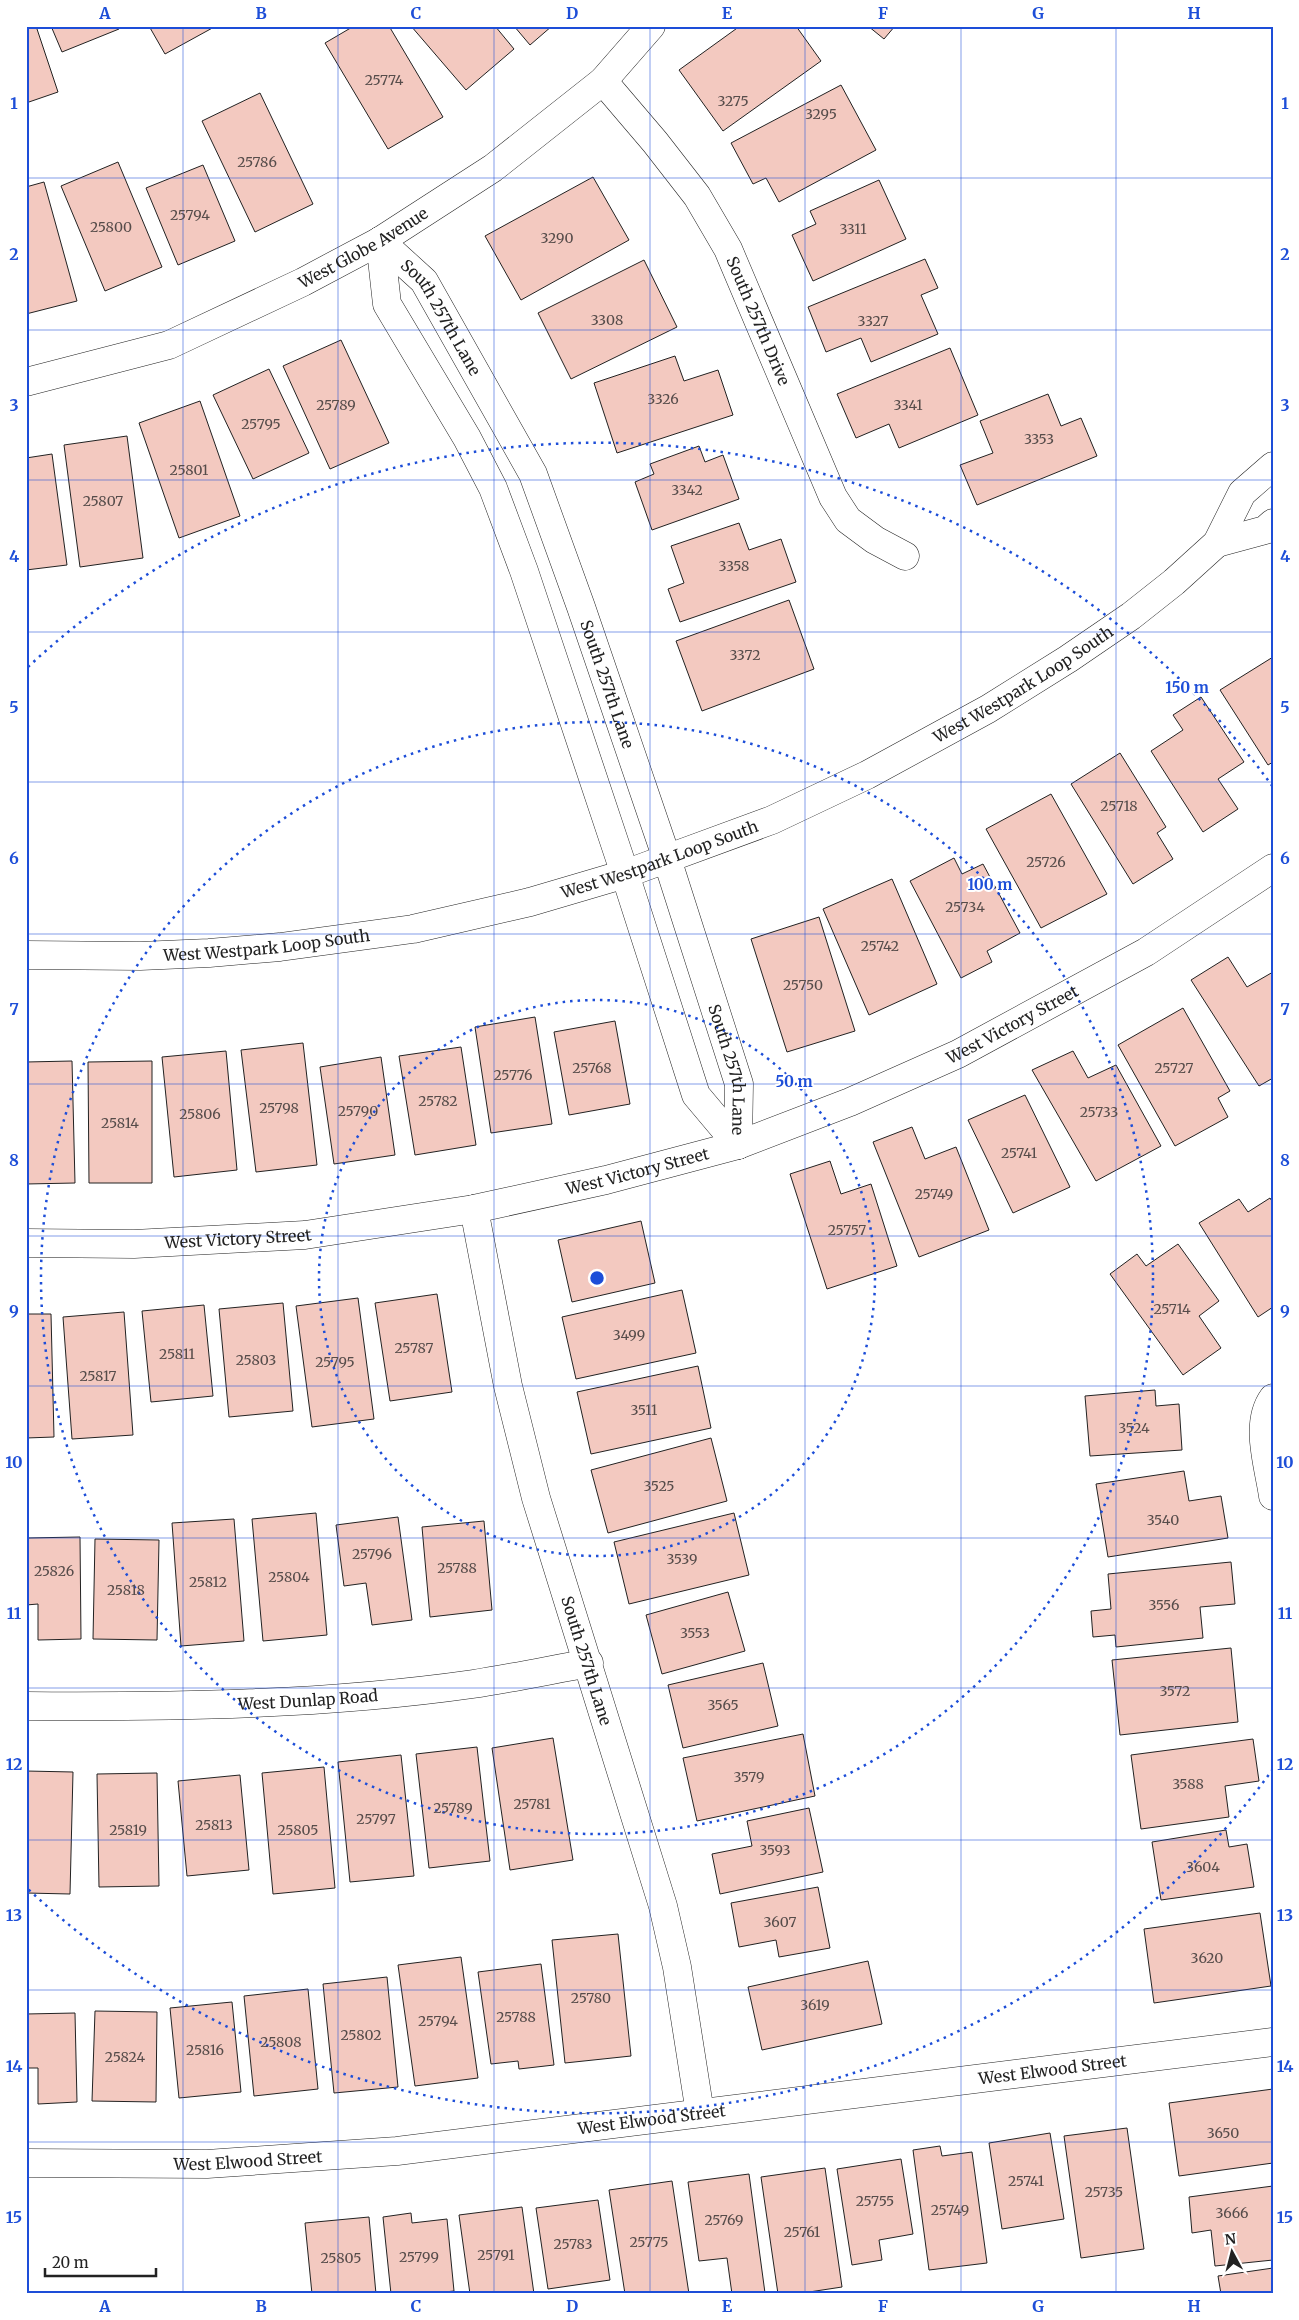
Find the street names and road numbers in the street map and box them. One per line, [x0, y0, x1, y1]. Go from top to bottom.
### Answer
street label: West Globe Avenue [294, 203, 432, 293]
street label: South 257th Drive [722, 253, 795, 388]
street label: South 257th Lane [397, 255, 485, 379]
street label: South 257th Lane [576, 617, 638, 751]
street label: West Westpark Loop South [929, 621, 1117, 747]
street label: West Westpark Loop South [557, 816, 761, 903]
street label: West Westpark Loop South [162, 925, 371, 965]
street label: West Victory Street [942, 980, 1082, 1068]
street label: South 257th Lane [704, 1002, 749, 1135]
street label: West Victory Street [563, 1143, 712, 1199]
street label: West Victory Street [163, 1224, 313, 1252]
street label: South 257th Lane [557, 1593, 616, 1728]
street label: West Dunlap Road [236, 1685, 379, 1714]
street label: West Elwood Street [976, 2050, 1128, 2089]
street label: West Elwood Street [575, 2100, 727, 2139]
street label: West Elwood Street [172, 2146, 324, 2174]

